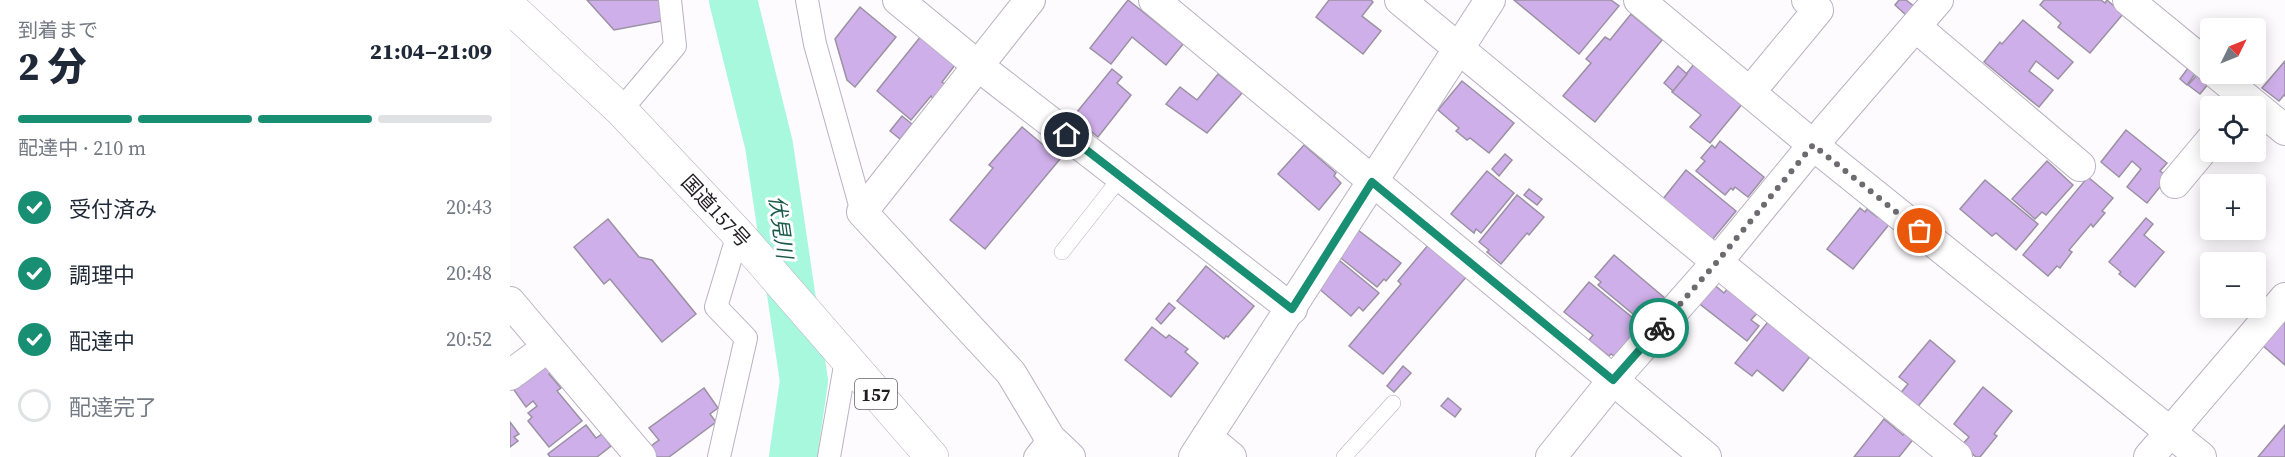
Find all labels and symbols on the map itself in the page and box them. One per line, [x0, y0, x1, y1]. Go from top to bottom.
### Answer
north arrow [2200, 18, 2266, 84]
pin [1041, 109, 1092, 160]
street label: 国道157号 [675, 169, 757, 253]
water label: 伏見川 [762, 194, 800, 262]
pin [1894, 205, 1945, 256]
courier [1629, 298, 1689, 358]
road number: 157 [855, 379, 897, 409]

